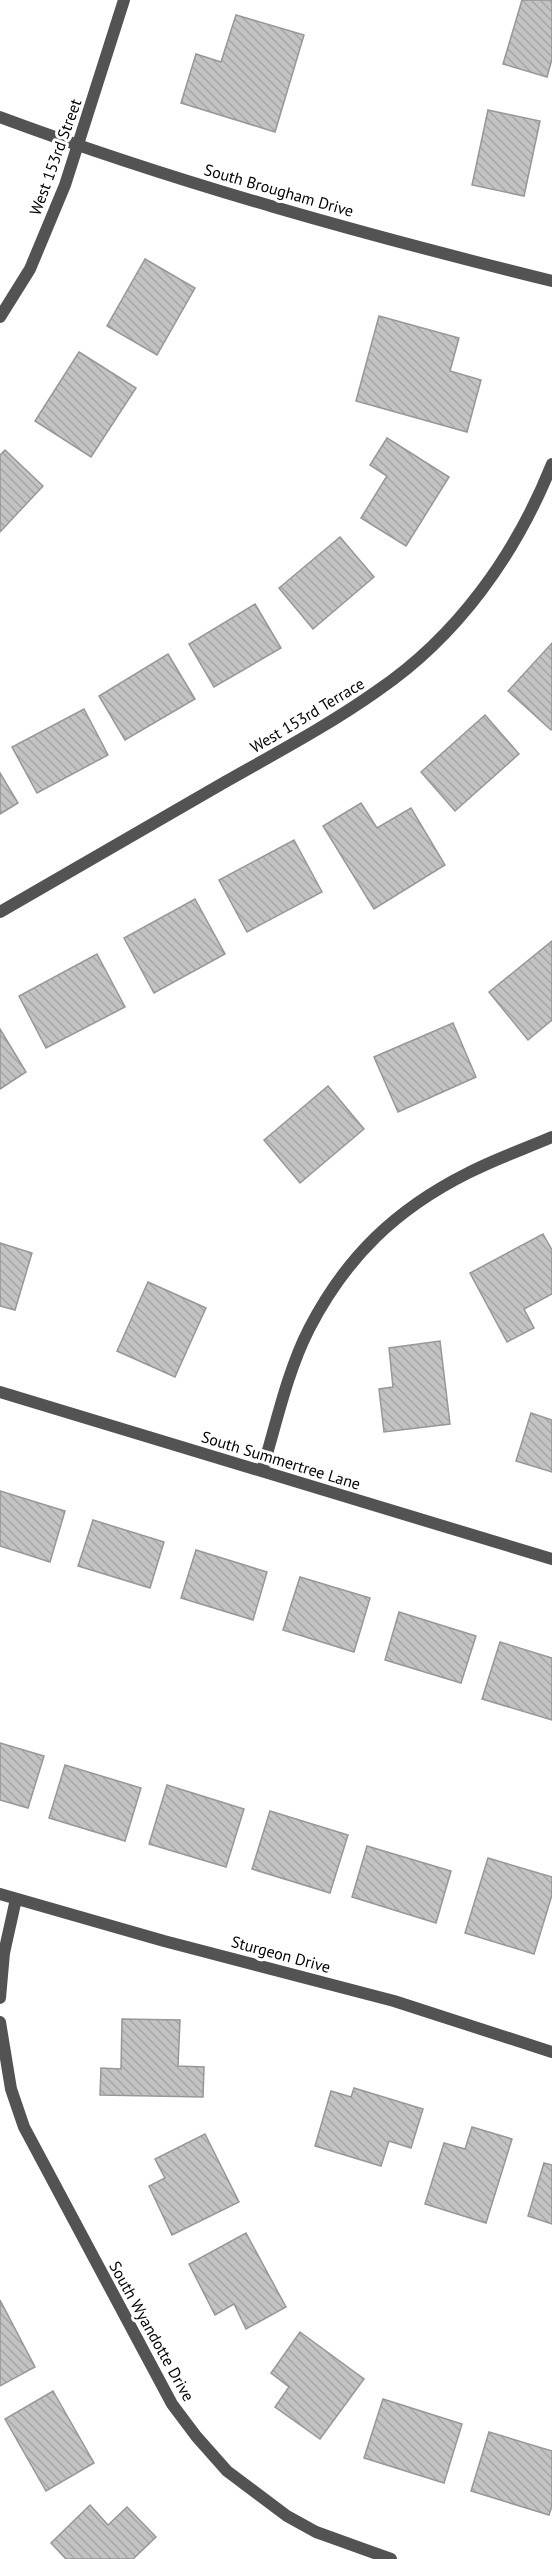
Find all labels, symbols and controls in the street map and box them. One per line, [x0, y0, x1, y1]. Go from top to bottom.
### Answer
street label: West 153rd Street [25, 95, 86, 218]
street label: South Brougham Drive [202, 159, 356, 221]
street label: West 153rd Terrace [246, 673, 368, 757]
street label: South Summertree Lane [199, 1426, 363, 1494]
street label: Sturgeon Drive [229, 1931, 333, 1977]
street label: South Wyandotte Drive [105, 2257, 199, 2405]

